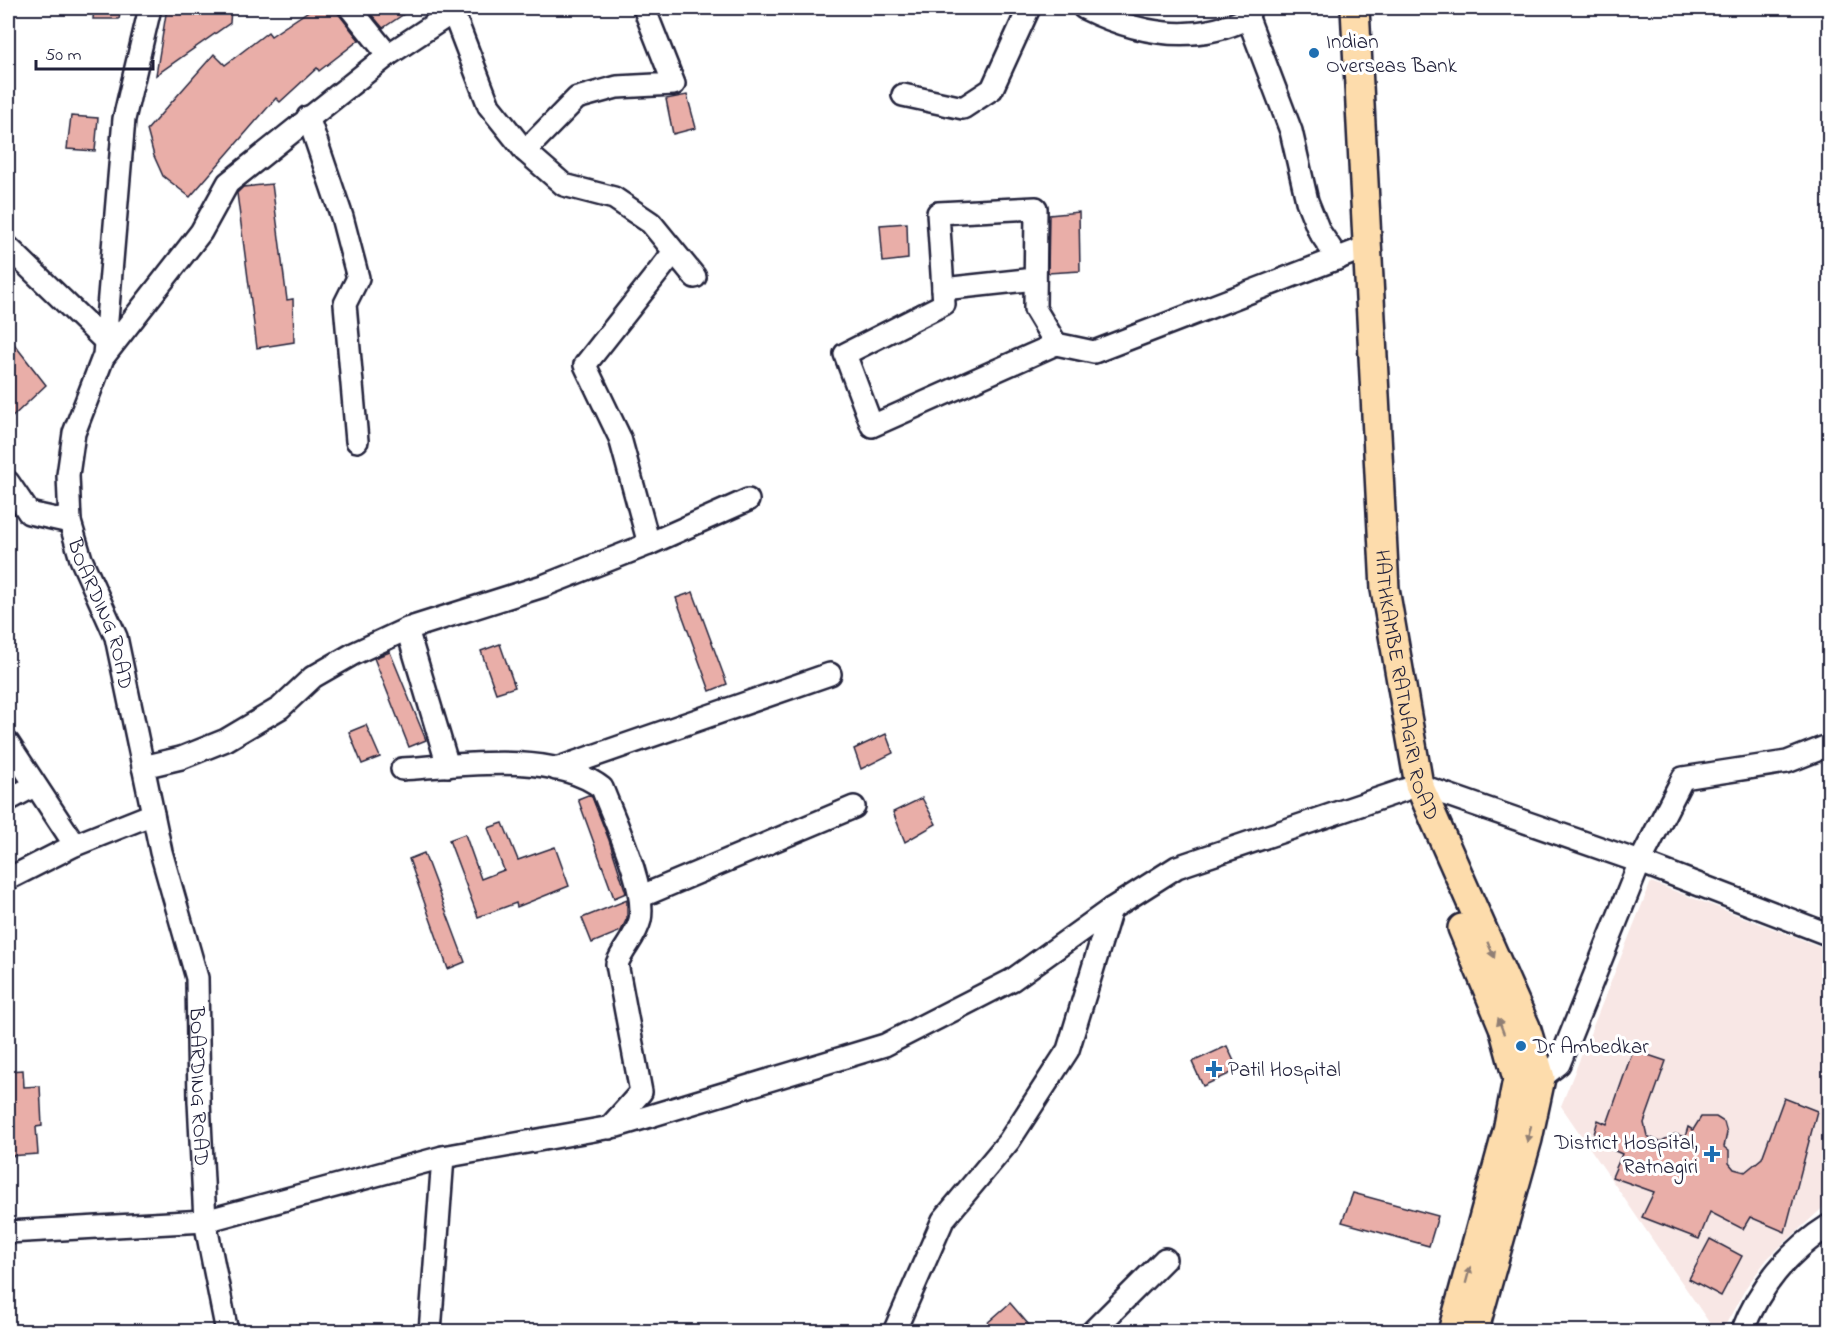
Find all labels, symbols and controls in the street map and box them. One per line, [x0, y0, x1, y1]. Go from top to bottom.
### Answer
place label: Indian Overseas Bank [1326, 28, 1458, 82]
scale bar [36, 33, 153, 71]
text: 50 m [45, 43, 82, 69]
marker: Indian Overseas Bank [1307, 46, 1321, 60]
street label: BOARDING ROAD [58, 534, 140, 692]
street label: HATHKAMBE RATNAGIRI ROAD [1366, 549, 1446, 826]
one-way arrow [1487, 941, 1497, 959]
street label: BOARDING ROAD [180, 1005, 215, 1167]
one-way arrow [1496, 1017, 1506, 1035]
place label: Dr Ambedkar [1532, 1033, 1649, 1063]
marker: Dr Ambedkar [1514, 1039, 1528, 1053]
place label: Patil Hospital [1228, 1056, 1341, 1086]
marker: Patil Hospital [1205, 1060, 1223, 1078]
one-way arrow [1523, 1125, 1533, 1143]
place label: District Hospital, Ratnagiri [1554, 1129, 1698, 1185]
marker: District Hospital, Ratnagiri [1703, 1145, 1721, 1163]
one-way arrow [1464, 1266, 1473, 1284]

